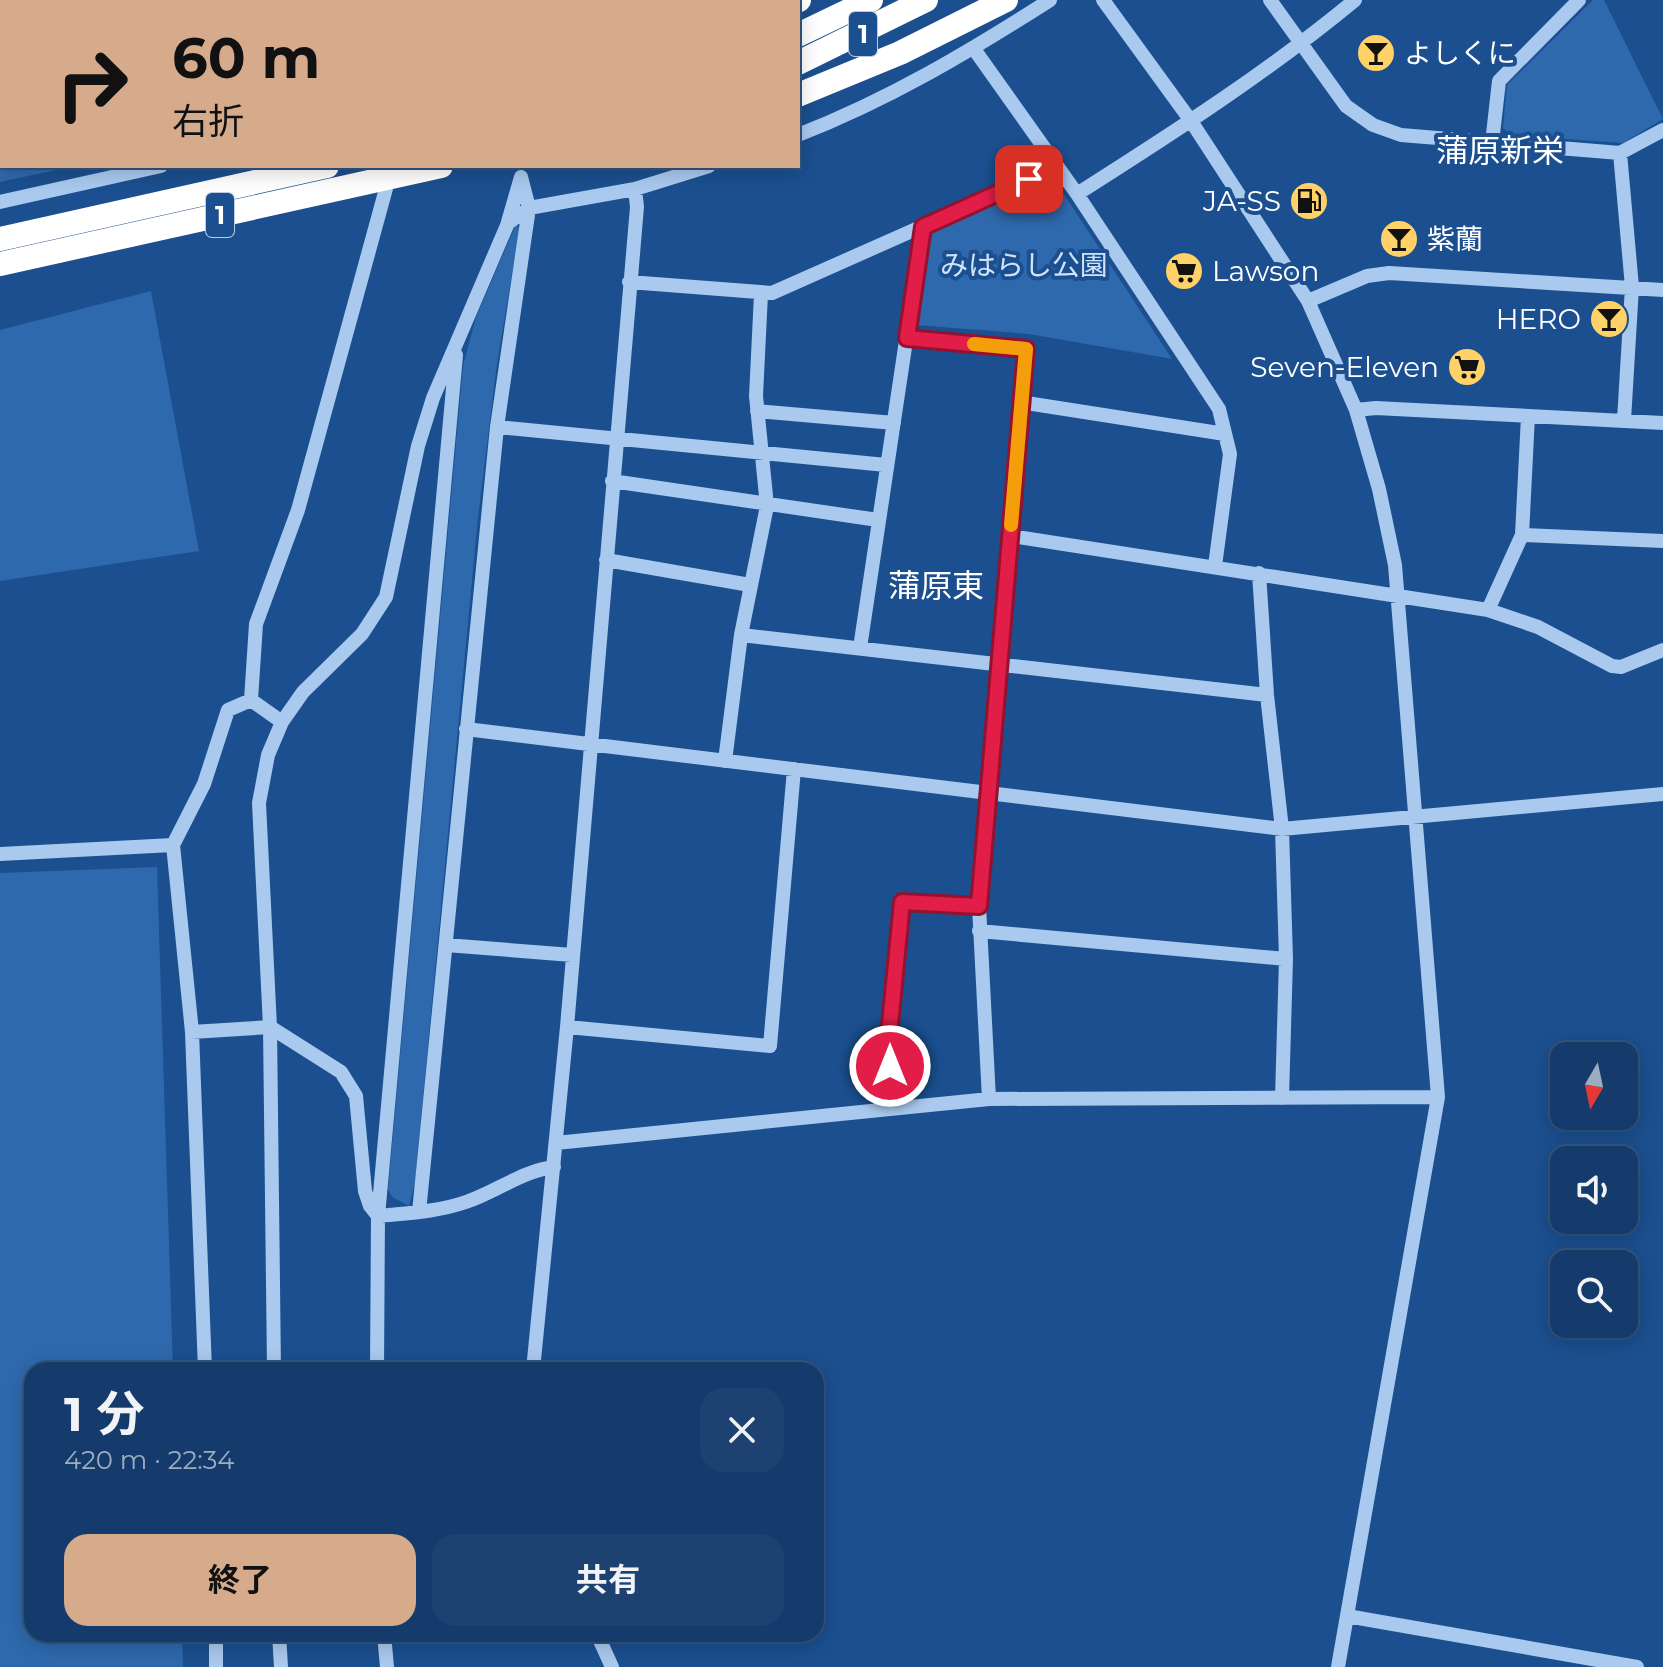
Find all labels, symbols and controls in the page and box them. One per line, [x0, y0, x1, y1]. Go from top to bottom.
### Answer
road number: 1 [849, 12, 877, 56]
text: 60 m [172, 24, 320, 92]
icon: right [40, 32, 144, 136]
bar icon: よしくに [1355, 32, 1397, 74]
place label: よしくに [1404, 36, 1516, 70]
text: 右折 [172, 99, 244, 143]
district label: 蒲原新栄 [1436, 131, 1564, 170]
pin [995, 145, 1063, 213]
icon: arrive [1007, 157, 1051, 201]
fuel station icon: JA-SS [1288, 180, 1330, 222]
place label: JA-SS [1202, 184, 1281, 218]
road number: 1 [206, 193, 234, 237]
bar icon: 紫蘭 [1378, 218, 1420, 260]
place label: 紫蘭 [1427, 222, 1483, 256]
park label: みはらし公園 [940, 248, 1108, 282]
supermarket icon: Lawson [1163, 250, 1205, 292]
place label: Lawson [1212, 254, 1319, 288]
bar icon: HERO [1588, 298, 1630, 340]
place label: HERO [1496, 302, 1581, 336]
supermarket icon: Seven-Eleven [1446, 346, 1488, 388]
place label: Seven-Eleven [1250, 350, 1439, 384]
district label: 蒲原東 [888, 566, 984, 605]
position arrow [848, 1024, 932, 1108]
north arrow [1550, 1042, 1638, 1130]
map controls [1550, 1042, 1638, 1338]
button: sound [1550, 1146, 1638, 1234]
button: search [1550, 1250, 1638, 1338]
text: 1 分 [64, 1385, 144, 1443]
button: close [700, 1388, 784, 1472]
text: 420 m · 22:34 [64, 1444, 235, 1476]
button: 終了 [64, 1534, 416, 1626]
button: 共有 [432, 1534, 784, 1626]

